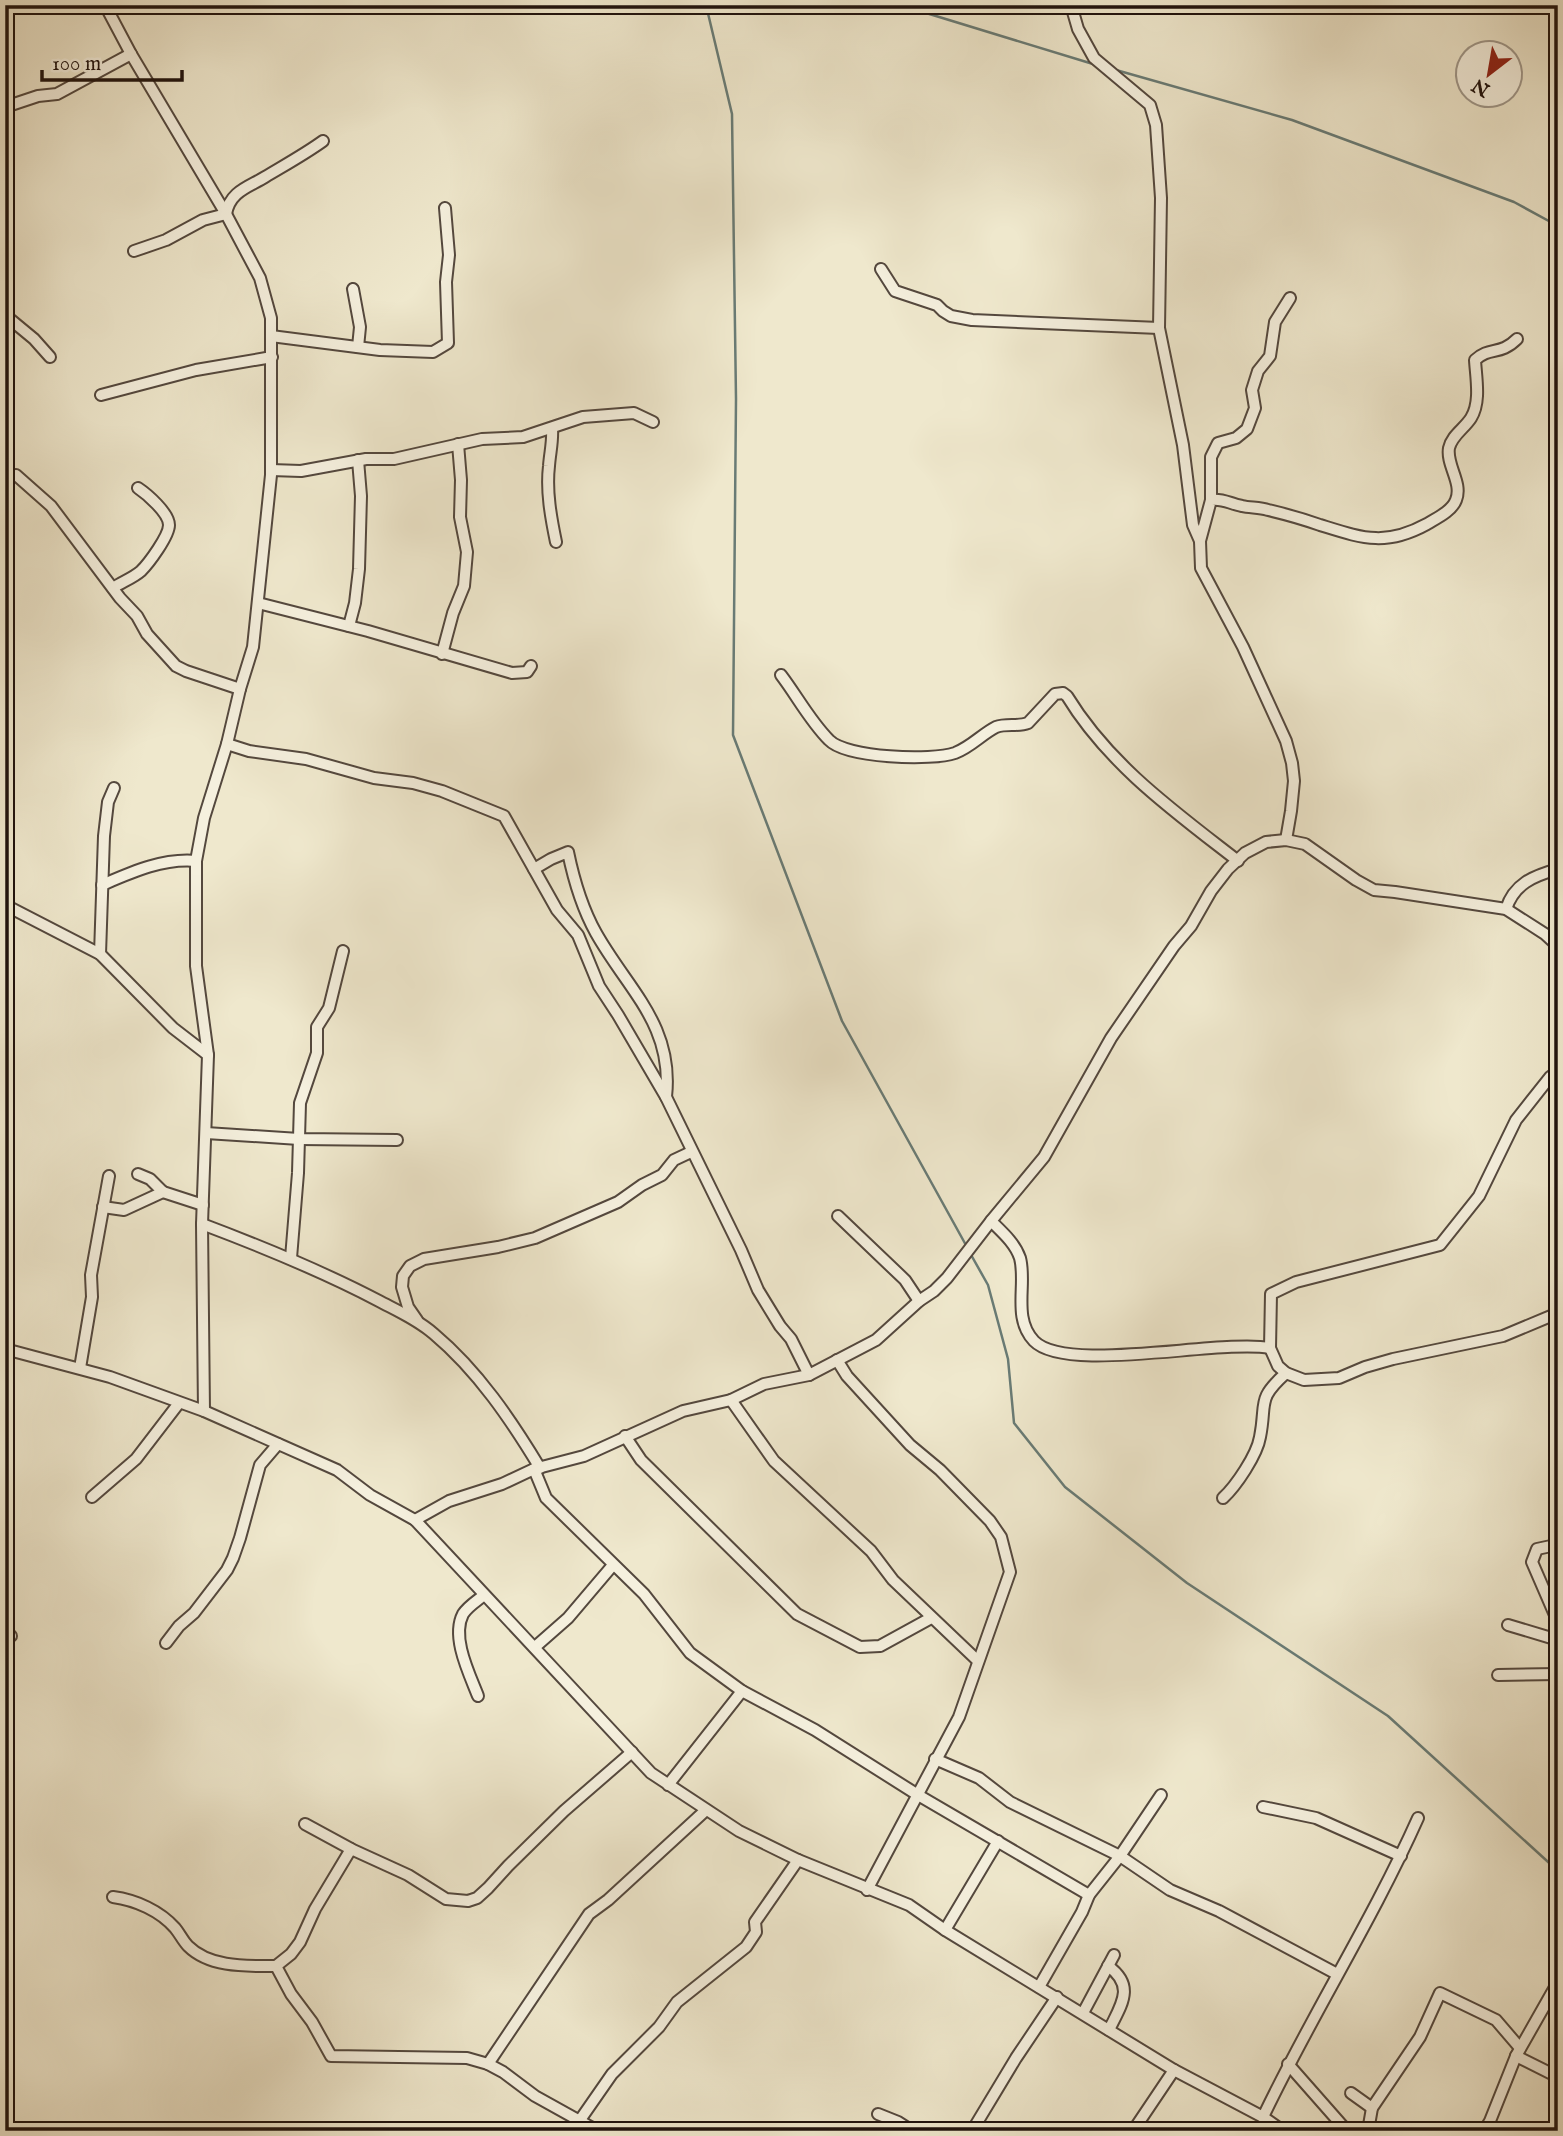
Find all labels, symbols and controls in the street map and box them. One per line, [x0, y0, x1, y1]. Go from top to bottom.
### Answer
scale bar [42, 38, 182, 82]
north arrow [1454, 38, 1524, 108]
text: 100 m [52, 51, 101, 78]
text: N [1468, 72, 1495, 102]

